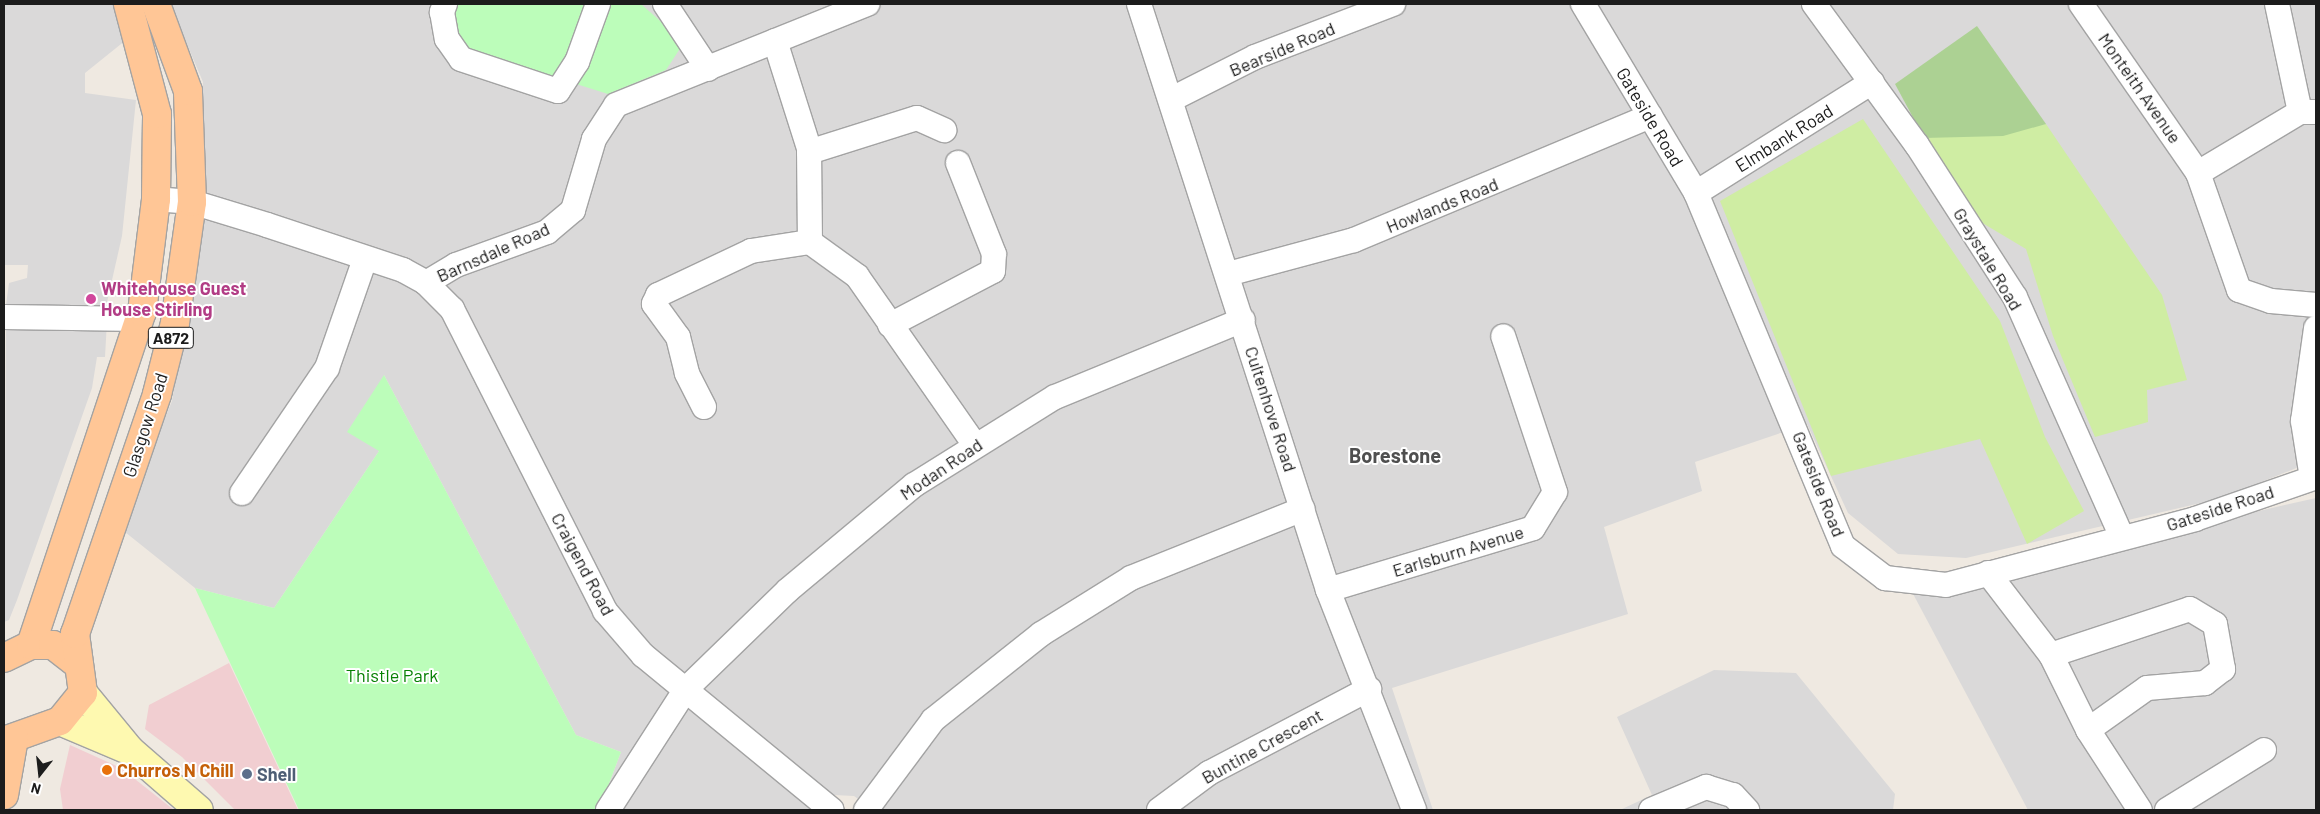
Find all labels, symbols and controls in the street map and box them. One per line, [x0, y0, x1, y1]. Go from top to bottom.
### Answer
street label: Bearside Road [1226, 17, 1338, 81]
street label: Monteith Avenue [2094, 29, 2186, 147]
street label: Gateside Road [1612, 64, 1688, 170]
street label: Elmbank Road [1731, 99, 1837, 177]
street label: Howlands Road [1383, 173, 1501, 237]
street label: Graystale Road [1949, 204, 2027, 314]
street label: Barnsdale Road [433, 217, 553, 287]
place label: Whitehouse Guest House Stirling [101, 278, 246, 320]
marker: Whitehouse Guest House Stirling [85, 293, 97, 305]
road number: A872 [147, 324, 195, 352]
street label: Cultenhove Road [1241, 344, 1301, 474]
street label: Glasgow Road [118, 370, 172, 480]
street label: Gateside Road [1788, 428, 1850, 540]
street label: Modan Road [896, 434, 986, 504]
district label: Borestone [1349, 443, 1441, 467]
street label: Gateside Road [2163, 480, 2277, 536]
street label: Craigend Road [547, 509, 619, 619]
street label: Earlsburn Avenue [1390, 521, 1526, 581]
park label: Thistle Park [346, 664, 438, 686]
street label: Buntine Crescent [1198, 704, 1326, 788]
north arrow [15, 749, 65, 799]
place label: Churros N Chill [117, 759, 234, 781]
place label: Shell [257, 763, 296, 785]
marker: Churros N Chill [101, 764, 113, 776]
marker: Shell [241, 768, 253, 780]
text: N [29, 779, 43, 798]

